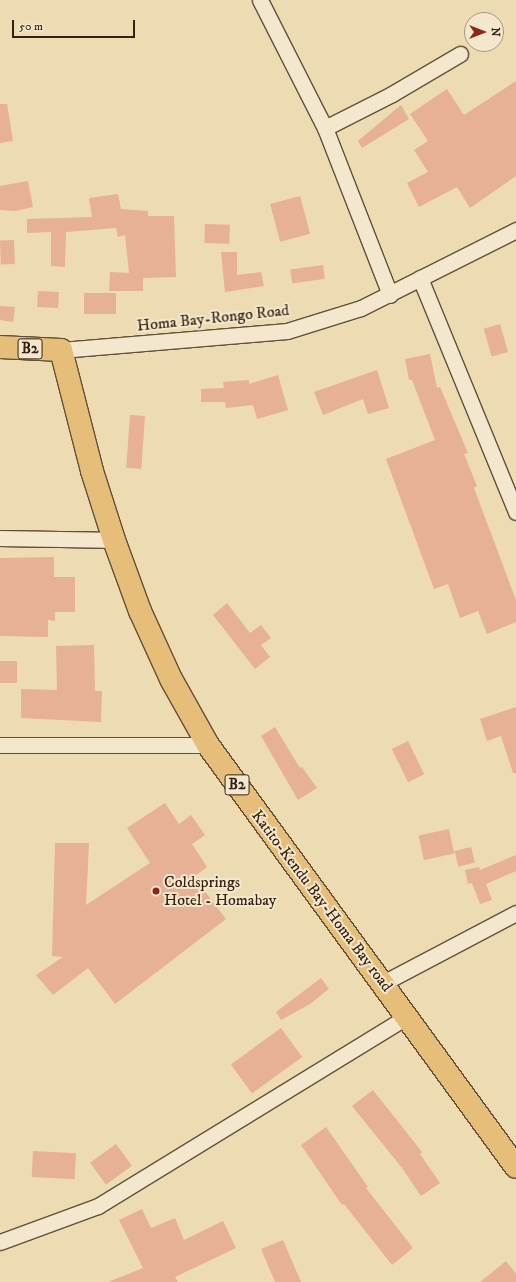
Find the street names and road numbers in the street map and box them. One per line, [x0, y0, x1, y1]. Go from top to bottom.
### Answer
street label: Homa Bay-Rongo Road [136, 300, 290, 336]
road number: B2 [17, 336, 43, 362]
road number: B2 [224, 772, 250, 798]
street label: Katito-Kendu Bay-Homa Bay road [247, 806, 397, 996]

